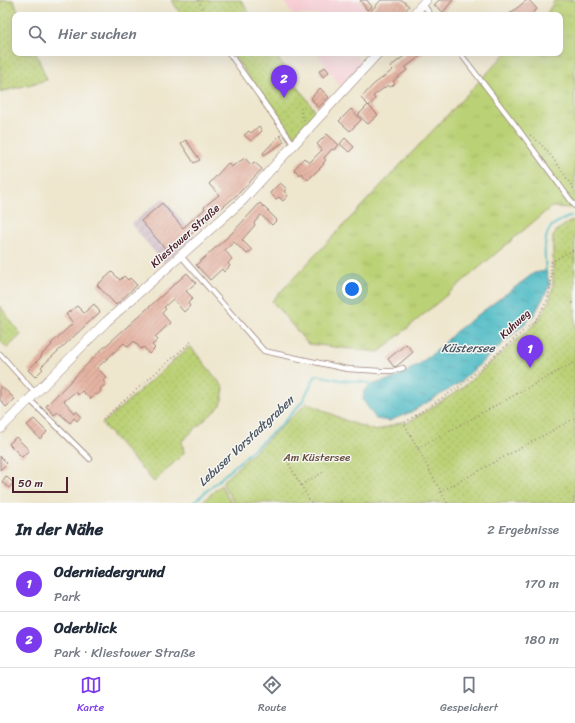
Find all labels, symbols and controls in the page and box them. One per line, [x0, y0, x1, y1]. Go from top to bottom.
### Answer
search box [12, 12, 563, 56]
text: Hier suchen [58, 21, 137, 47]
icon: search [26, 23, 48, 45]
pin: 2 [271, 65, 297, 98]
street label: Kliestower Straße [146, 199, 225, 273]
your location [342, 279, 362, 299]
street label: Kuhweg [495, 304, 535, 344]
pin: 1 [517, 335, 543, 368]
water label: Küstersee [441, 337, 496, 359]
water label: Lebuser Vorstadtgraben [193, 389, 300, 492]
park label: Am Küstersee [283, 448, 351, 467]
text: 50 m [18, 474, 43, 493]
scale bar [12, 475, 68, 494]
text: In der Nähe [16, 514, 103, 544]
text: 2 Ergebnisse [487, 518, 559, 541]
text: Oderniedergrund [54, 559, 165, 585]
text: 1 [26, 572, 32, 595]
text: 170 m [524, 572, 559, 595]
text: Park [54, 585, 81, 608]
text: Oderblick [54, 615, 117, 641]
text: 2 [25, 628, 33, 651]
text: 180 m [524, 628, 559, 651]
text: Park · Kliestower Straße [54, 641, 195, 664]
tab: Karte [77, 674, 104, 717]
tab: Route [258, 674, 286, 717]
tab: Gespeichert [440, 674, 498, 717]

